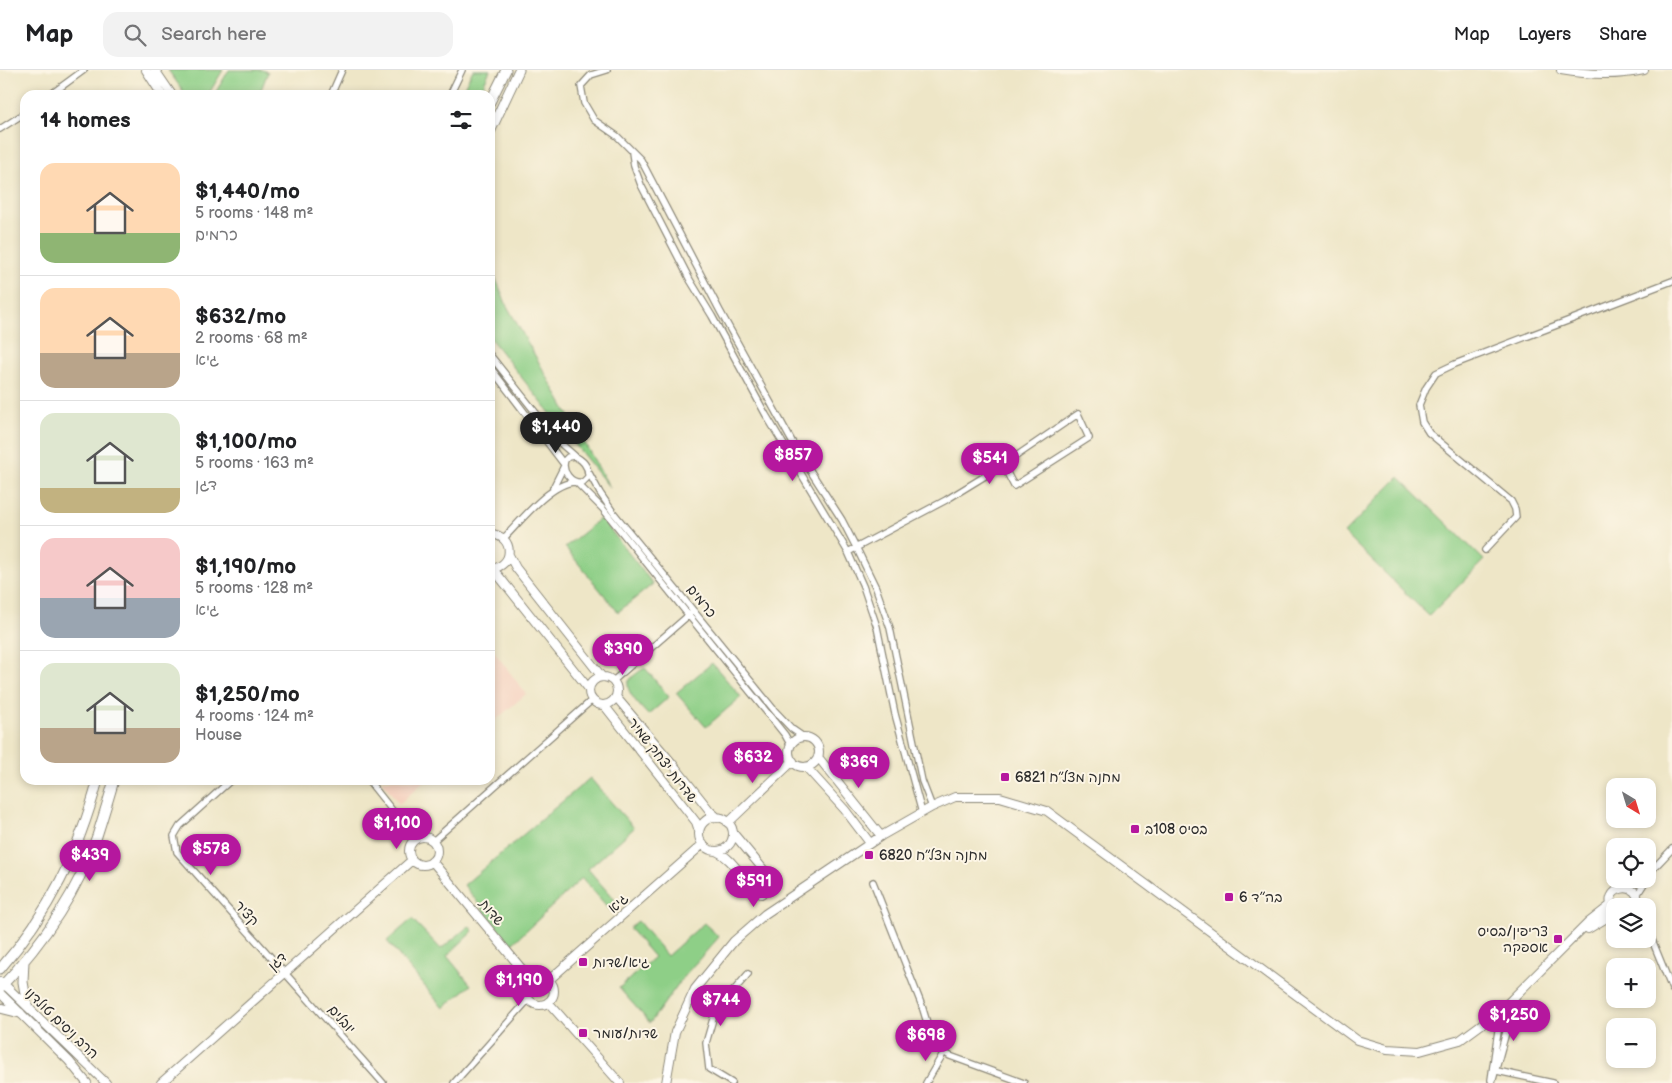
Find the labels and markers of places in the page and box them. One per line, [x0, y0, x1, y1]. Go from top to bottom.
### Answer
pin: $1,440 [515, 412, 597, 454]
pin: $857 [763, 440, 823, 482]
pin: $541 [960, 442, 1020, 485]
pin: $390 [593, 634, 653, 676]
pin: $632 [723, 742, 783, 784]
pin: $369 [829, 746, 889, 789]
place label: מחנה מצל״ח 6821 [1015, 769, 1121, 786]
marker: מחנה מצל״ח 6821 [999, 771, 1011, 783]
pin: $1,100 [356, 808, 438, 850]
place label: בסיס 108ב [1145, 821, 1208, 838]
marker: בסיס 108ב [1129, 823, 1141, 835]
pin: $578 [181, 834, 241, 876]
pin: $439 [60, 840, 120, 882]
place label: מחנה מצל״ח 6820 [879, 847, 987, 864]
marker: מחנה מצל״ח 6820 [863, 849, 875, 861]
pin: $591 [724, 866, 784, 908]
place label: בה״ד 6 [1239, 889, 1282, 906]
marker: בה״ד 6 [1223, 891, 1235, 903]
place label: צריפין/בסיס אספקה [1478, 923, 1548, 956]
marker: צריפין/בסיס אספקה [1552, 933, 1564, 945]
place label: גיא/שדות [592, 954, 650, 971]
marker: גיא/שדות [577, 956, 589, 968]
pin: $1,190 [478, 964, 560, 1007]
pin: $744 [691, 984, 751, 1027]
pin: $1,250 [1473, 1000, 1555, 1042]
pin: $698 [896, 1020, 956, 1062]
place label: שדות/עומר [593, 1025, 658, 1042]
marker: שדות/עומר [577, 1027, 589, 1039]

